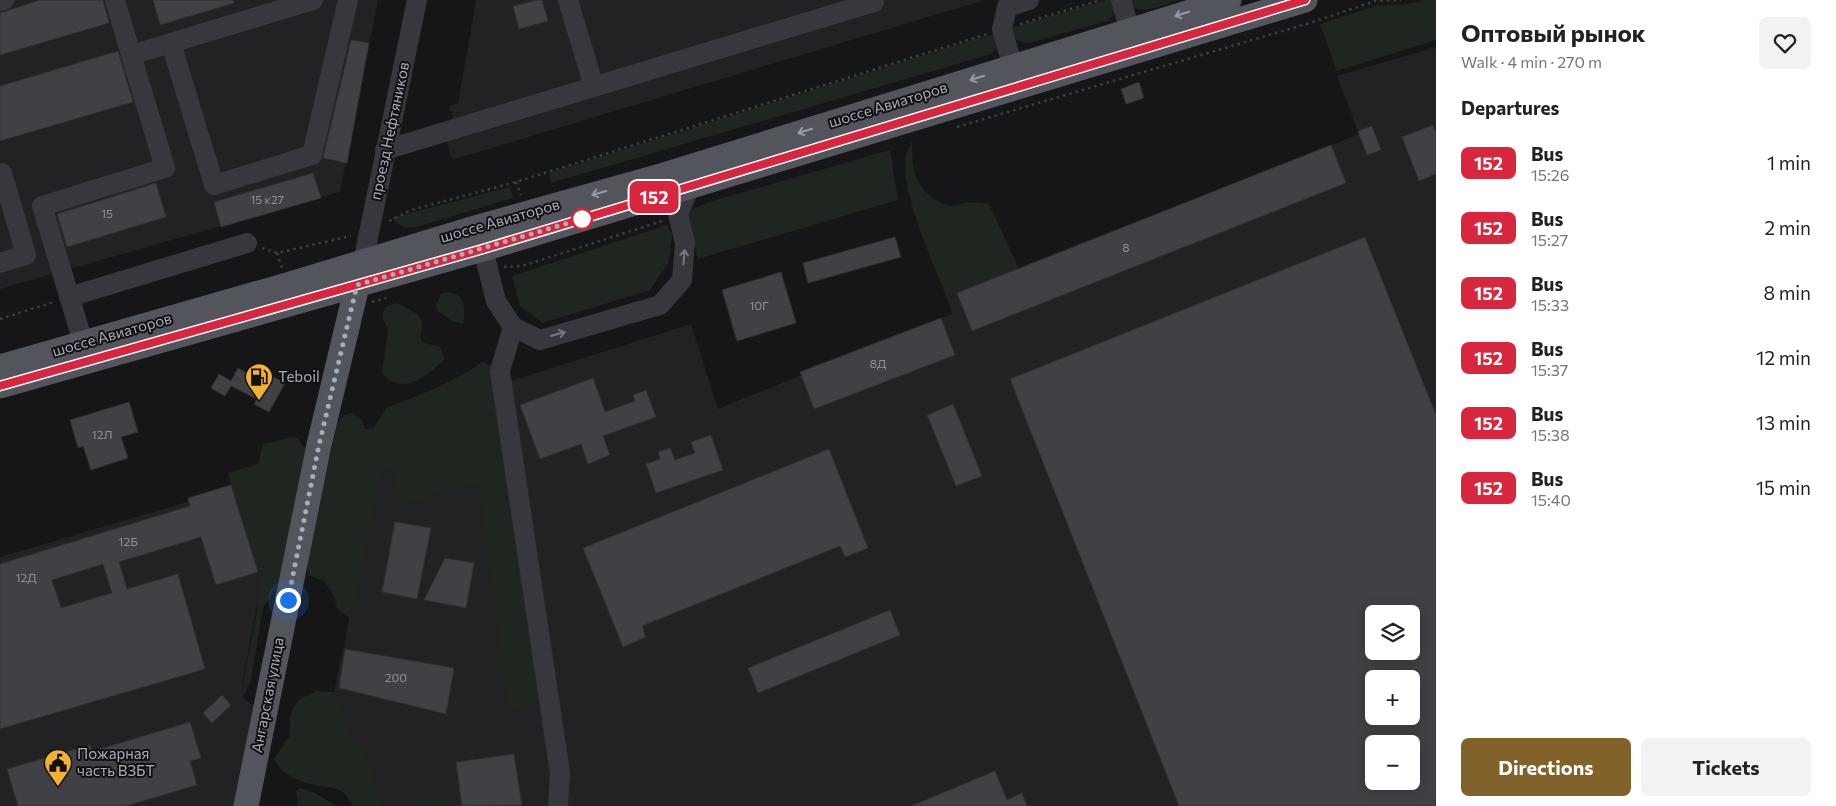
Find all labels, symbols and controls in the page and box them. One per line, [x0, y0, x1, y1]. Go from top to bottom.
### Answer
one-way arrow [1175, 10, 1191, 20]
button: heart [1759, 17, 1811, 69]
text: Оптовый рынок [1461, 18, 1646, 47]
text: Walk · 4 min · 270 m [1461, 52, 1602, 71]
street label: проезд Нефтяников [366, 60, 412, 201]
one-way arrow [970, 74, 985, 83]
street label: шоссе Авиаторов [826, 77, 949, 131]
text: Departures [1461, 96, 1559, 119]
one-way arrow [797, 127, 813, 137]
text: Bus [1531, 142, 1563, 165]
text: 1 min [1767, 151, 1811, 174]
text: 152 [1474, 152, 1503, 174]
text: 15:26 [1531, 165, 1569, 184]
line badge: 152 [625, 181, 683, 213]
text: 152 [640, 186, 668, 208]
one-way arrow [591, 189, 607, 199]
house number: 15 к27 [250, 192, 284, 206]
street label: шоссе Авиаторов [438, 194, 562, 246]
house number: 15 [101, 206, 113, 220]
text: Bus [1531, 207, 1563, 230]
unlabelled marker [571, 208, 593, 230]
text: 2 min [1764, 216, 1811, 239]
text: 152 [1474, 217, 1503, 239]
text: 15:27 [1531, 230, 1568, 249]
house number: 8 [1122, 240, 1130, 254]
one-way arrow [679, 249, 689, 265]
text: Bus [1531, 272, 1563, 295]
text: 8 min [1763, 281, 1811, 304]
text: 152 [1474, 282, 1503, 304]
text: 15:33 [1531, 295, 1569, 314]
house number: 10Г [749, 298, 769, 312]
street label: шоссе Авиаторов [50, 308, 174, 360]
one-way arrow [550, 329, 566, 339]
text: Bus [1531, 337, 1563, 360]
text: 12 min [1756, 346, 1811, 369]
text: 152 [1474, 347, 1503, 369]
house number: 8Д [870, 356, 887, 370]
text: 15:37 [1531, 360, 1568, 379]
fuel station icon: Teboil [244, 362, 274, 401]
place label: Teboil [278, 367, 320, 385]
text: Bus [1531, 402, 1563, 425]
text: 13 min [1756, 411, 1811, 434]
text: 152 [1474, 412, 1503, 434]
text: 15:38 [1531, 425, 1570, 444]
house number: 12Л [92, 427, 112, 441]
text: Bus [1531, 467, 1563, 490]
text: 15 min [1756, 476, 1811, 499]
text: 152 [1474, 477, 1503, 499]
text: 15:40 [1531, 490, 1571, 509]
house number: 12Б [118, 534, 138, 548]
house number: 12Д [15, 570, 37, 584]
your location [276, 588, 301, 613]
map controls [1365, 605, 1420, 790]
button: layers [1365, 605, 1420, 660]
street label: Ангарская улица [247, 636, 287, 754]
house number: 200 [385, 670, 407, 684]
button: + [1365, 670, 1420, 725]
button: − [1365, 735, 1420, 790]
button: Directions [1461, 738, 1631, 796]
button: Tickets [1641, 738, 1811, 796]
place label: Пожарная часть ВЗБТ [77, 744, 155, 779]
public building icon: Пожарная часть ВЗБТ [43, 748, 73, 787]

